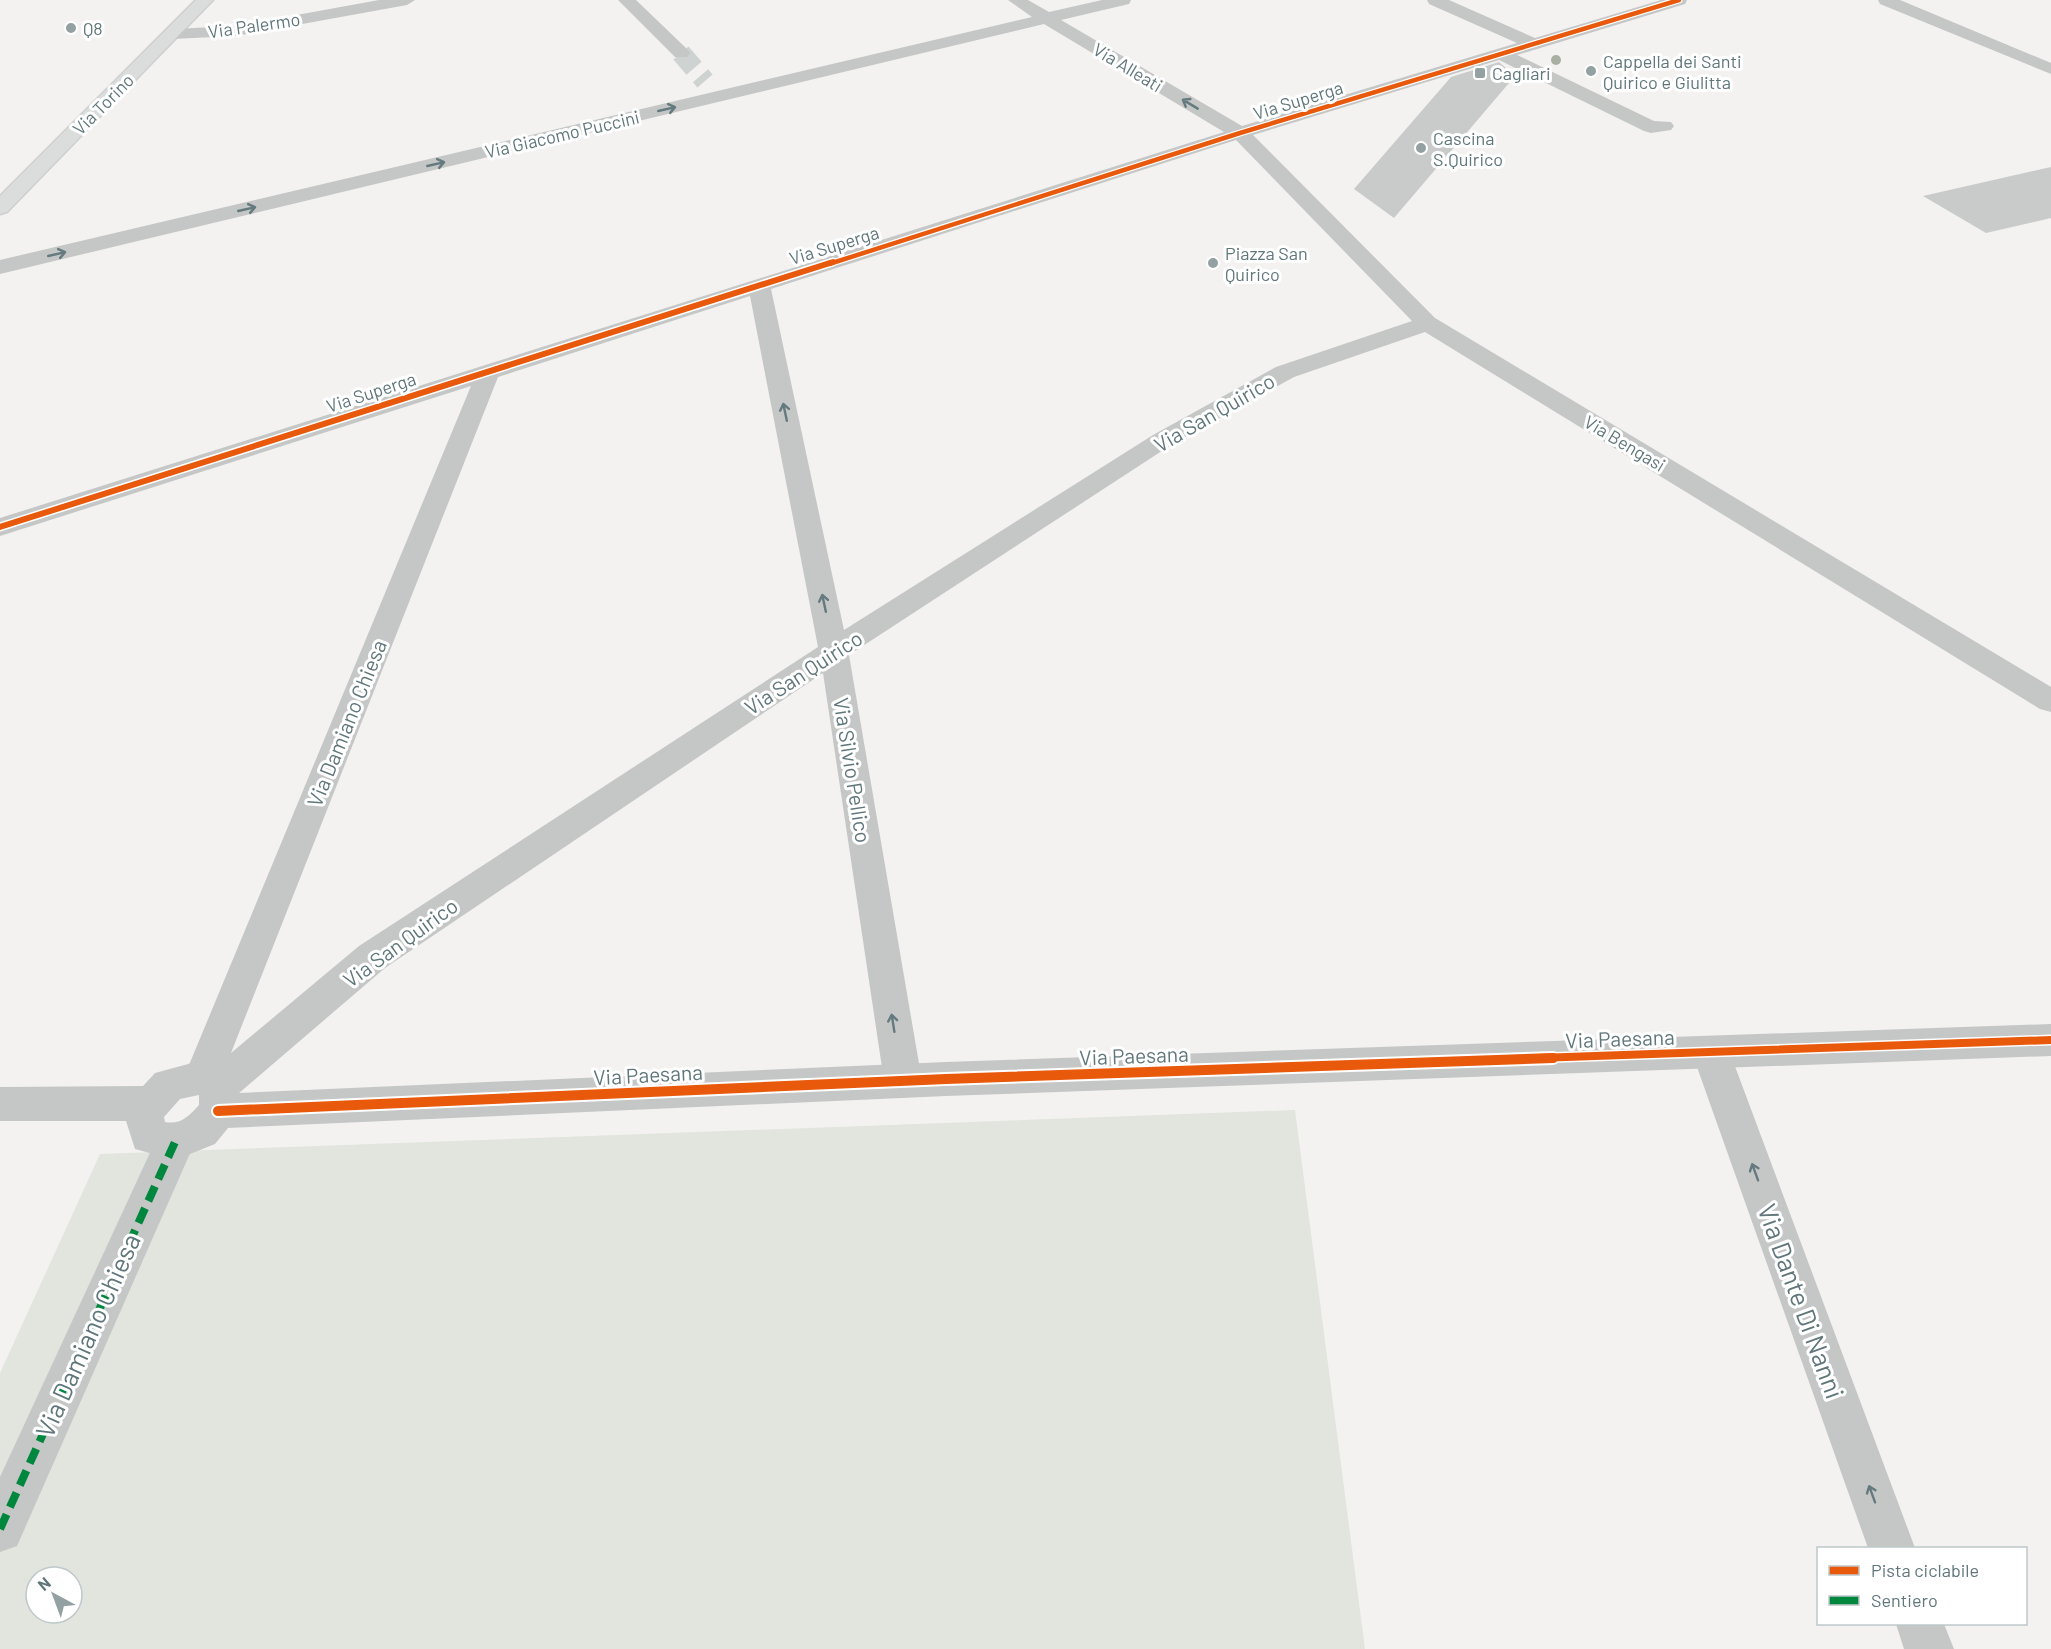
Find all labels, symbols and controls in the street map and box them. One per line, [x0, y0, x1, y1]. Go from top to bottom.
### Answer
street label: Via Palermo [207, 8, 301, 42]
place label: Q8 [83, 17, 103, 39]
marker: Q8 [64, 21, 78, 35]
street label: Via Alleati [1089, 38, 1167, 96]
place label: Cappella dei Santi Quirico e Giulitta [1603, 50, 1742, 93]
place label: Cagliari [1492, 62, 1551, 84]
marker: Cappella dei Santi Quirico e Giulitta [1584, 64, 1598, 78]
marker: Cagliari [1473, 66, 1487, 80]
street label: Via Torino [68, 69, 138, 139]
street label: Via Superga [1250, 76, 1346, 124]
one-way arrow [1182, 97, 1199, 109]
one-way arrow [657, 103, 676, 115]
street label: Via Giacomo Puccini [483, 106, 641, 162]
place label: Cascina S.Quirico [1433, 127, 1503, 170]
marker: Cascina S.Quirico [1414, 141, 1428, 155]
one-way arrow [426, 158, 446, 169]
one-way arrow [236, 203, 256, 214]
street label: Via Superga [786, 221, 882, 269]
place label: Piazza San Quirico [1225, 242, 1308, 285]
one-way arrow [47, 248, 66, 259]
marker: Piazza San Quirico [1206, 256, 1220, 270]
street label: Via Superga [324, 367, 418, 417]
street label: Via San Quirico [1149, 367, 1279, 457]
one-way arrow [779, 403, 790, 422]
street label: Via Bengasi [1580, 410, 1670, 476]
one-way arrow [818, 593, 829, 613]
street label: Via San Quirico [740, 625, 866, 719]
street label: Via Damiano Chiesa [301, 636, 391, 810]
street label: Via Silvio Pellico [829, 696, 877, 844]
street label: Via San Quirico [338, 892, 462, 992]
one-way arrow [888, 1014, 899, 1033]
street label: Via Paesana [1565, 1024, 1675, 1052]
street label: Via Paesana [1079, 1041, 1189, 1069]
street label: Via Paesana [593, 1059, 703, 1089]
one-way arrow [1748, 1164, 1759, 1182]
street label: Via Dante Di Nanni [1752, 1199, 1852, 1403]
street label: Via Damiano Chiesa [28, 1228, 146, 1442]
one-way arrow [1866, 1485, 1877, 1503]
legend [1817, 1547, 2027, 1625]
text: Pista ciclabile [1871, 1559, 1979, 1581]
north arrow [24, 1565, 84, 1625]
text: N [34, 1573, 54, 1594]
text: Sentiero [1871, 1589, 1938, 1611]

